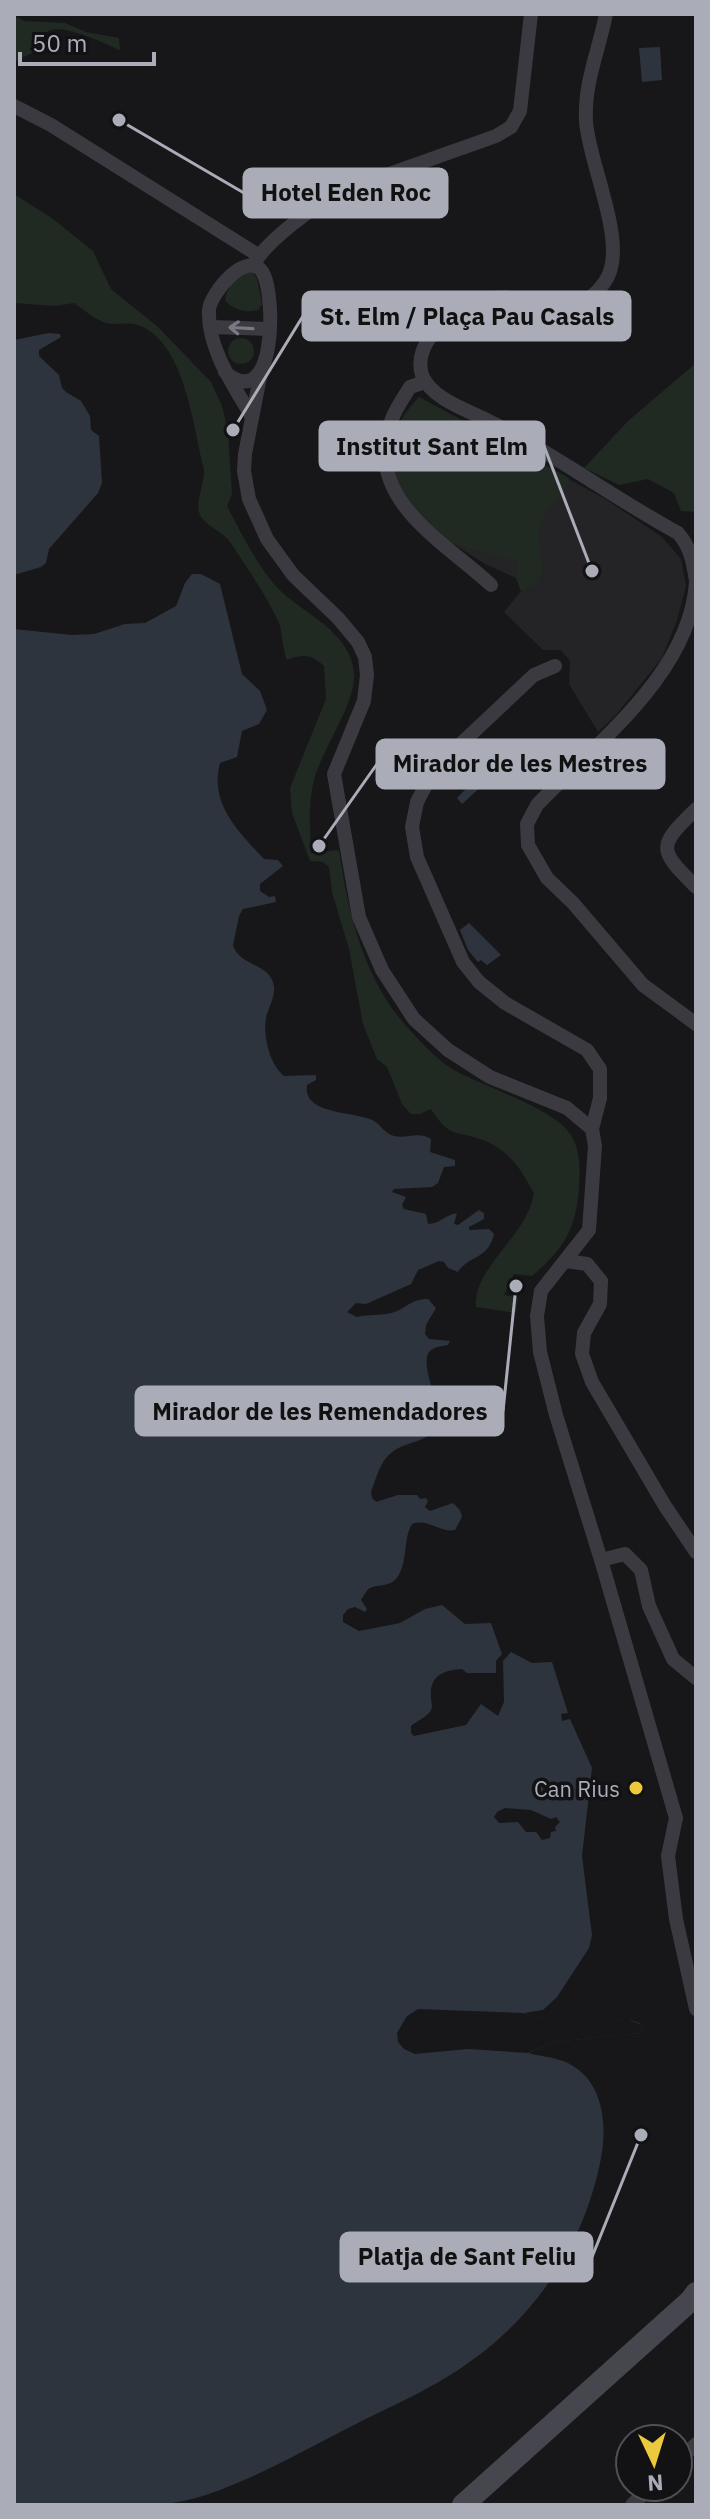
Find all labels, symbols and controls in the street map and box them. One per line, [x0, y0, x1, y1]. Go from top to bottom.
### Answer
scale bar [20, 16, 154, 66]
text: 50 m [32, 27, 87, 59]
callout: Hotel Eden Roc [244, 169, 447, 217]
text: Hotel Eden Roc [261, 176, 431, 208]
callout: St. Elm / Plaça Pau Casals [303, 292, 630, 340]
text: St. Elm / Plaça Pau Casals [320, 300, 614, 332]
one-way arrow [228, 320, 254, 335]
callout: Institut Sant Elm [320, 422, 544, 470]
text: Institut Sant Elm [336, 430, 528, 462]
callout: Mirador de les Mestres [377, 740, 664, 788]
text: Mirador de les Mestres [393, 747, 647, 779]
callout: Mirador de les Remendadores [136, 1387, 503, 1435]
text: Mirador de les Remendadores [152, 1395, 488, 1427]
place label: Can Rius [534, 1774, 620, 1803]
marker: Can Rius [627, 1779, 645, 1797]
callout: Platja de Sant Feliu [341, 2233, 592, 2281]
text: Platja de Sant Feliu [358, 2240, 576, 2272]
north arrow [614, 2423, 694, 2503]
text: N [646, 2468, 664, 2498]

